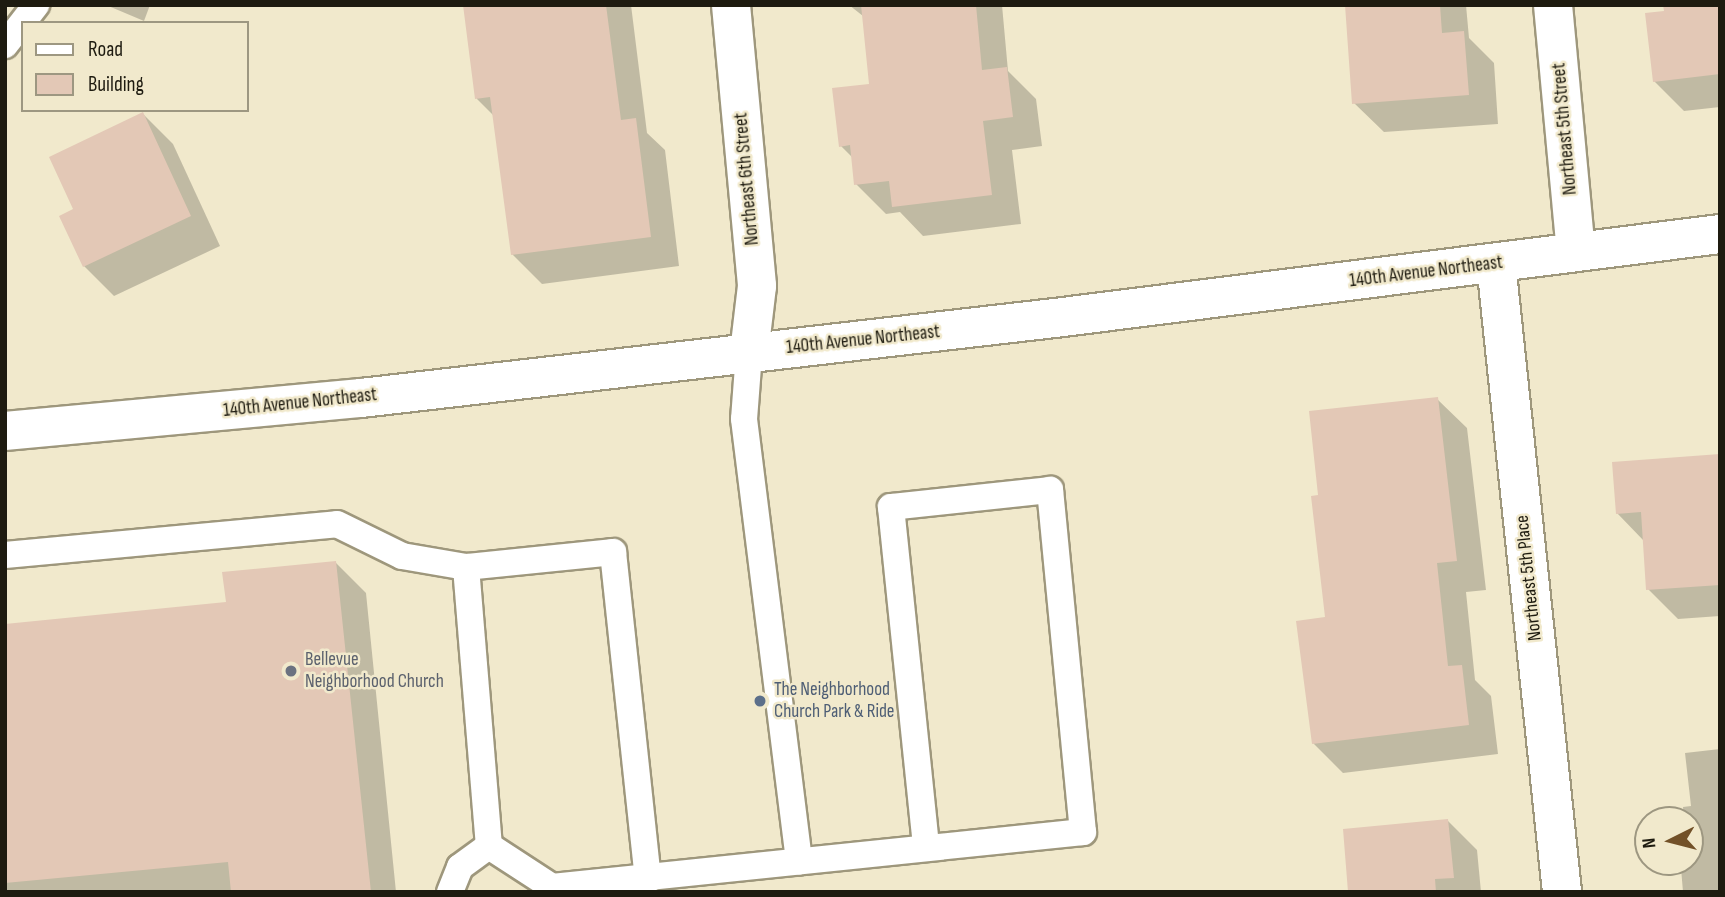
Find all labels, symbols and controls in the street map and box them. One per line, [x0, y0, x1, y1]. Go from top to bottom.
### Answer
legend [21, 21, 248, 112]
text: Road [88, 37, 123, 62]
street label: Northeast 5th Street [1548, 62, 1582, 196]
text: Building [88, 72, 144, 97]
street label: Northeast 6th Street [730, 112, 764, 246]
street label: 140th Avenue Northeast [1348, 251, 1504, 293]
street label: 140th Avenue Northeast [785, 321, 941, 359]
street label: 140th Avenue Northeast [222, 384, 378, 422]
street label: Northeast 5th Place [1511, 514, 1547, 642]
place label: Bellevue Neighborhood Church [305, 649, 444, 693]
marker: Bellevue Neighborhood Church [283, 663, 299, 679]
place label: The Neighborhood Church Park & Ride [774, 679, 894, 723]
marker: The Neighborhood Church Park & Ride [752, 693, 768, 709]
north arrow [1634, 806, 1704, 876]
text: N [1638, 837, 1662, 849]

